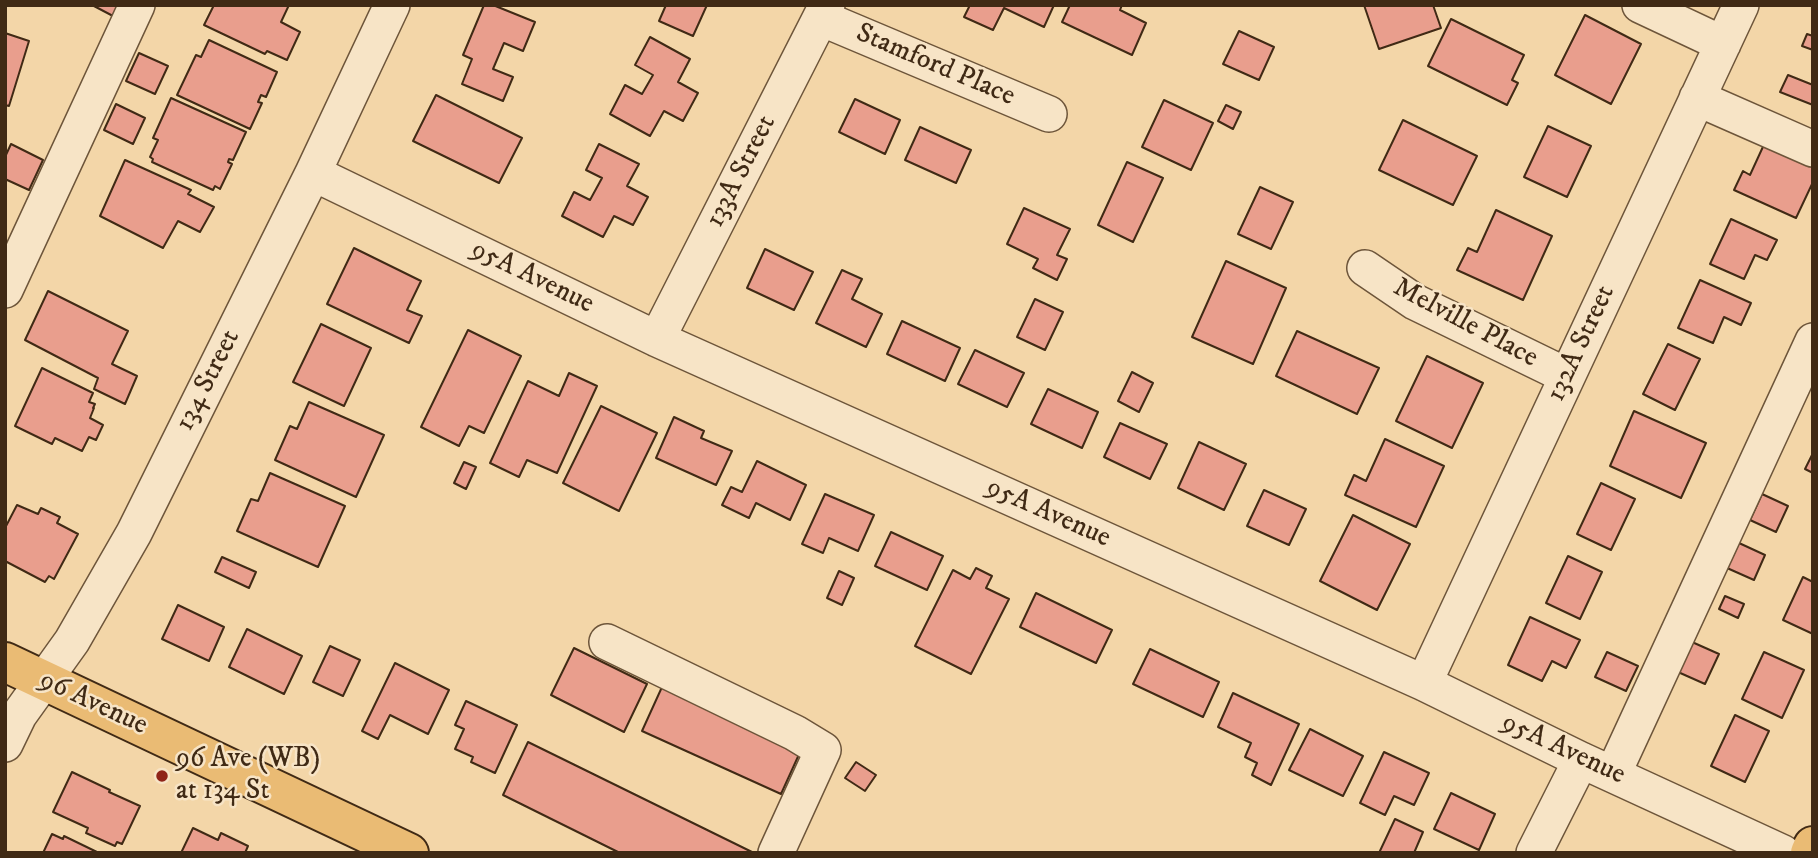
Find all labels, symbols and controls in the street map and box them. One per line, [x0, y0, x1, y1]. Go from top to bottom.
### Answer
street label: Stamford Place [851, 17, 1019, 115]
street label: 133A Street [700, 110, 784, 234]
street label: 95A Avenue [465, 234, 599, 322]
street label: Melville Place [1387, 272, 1543, 376]
street label: 132A Street [1540, 280, 1624, 408]
street label: 134 Street [169, 325, 249, 437]
street label: 95A Avenue [981, 472, 1115, 556]
street label: 96 Avenue [34, 664, 152, 744]
street label: 95A Avenue [1496, 707, 1630, 793]
place label: 96 Ave (WB) at 134 St [176, 743, 320, 809]
marker: 96 Ave (WB) at 134 St [154, 768, 170, 784]

